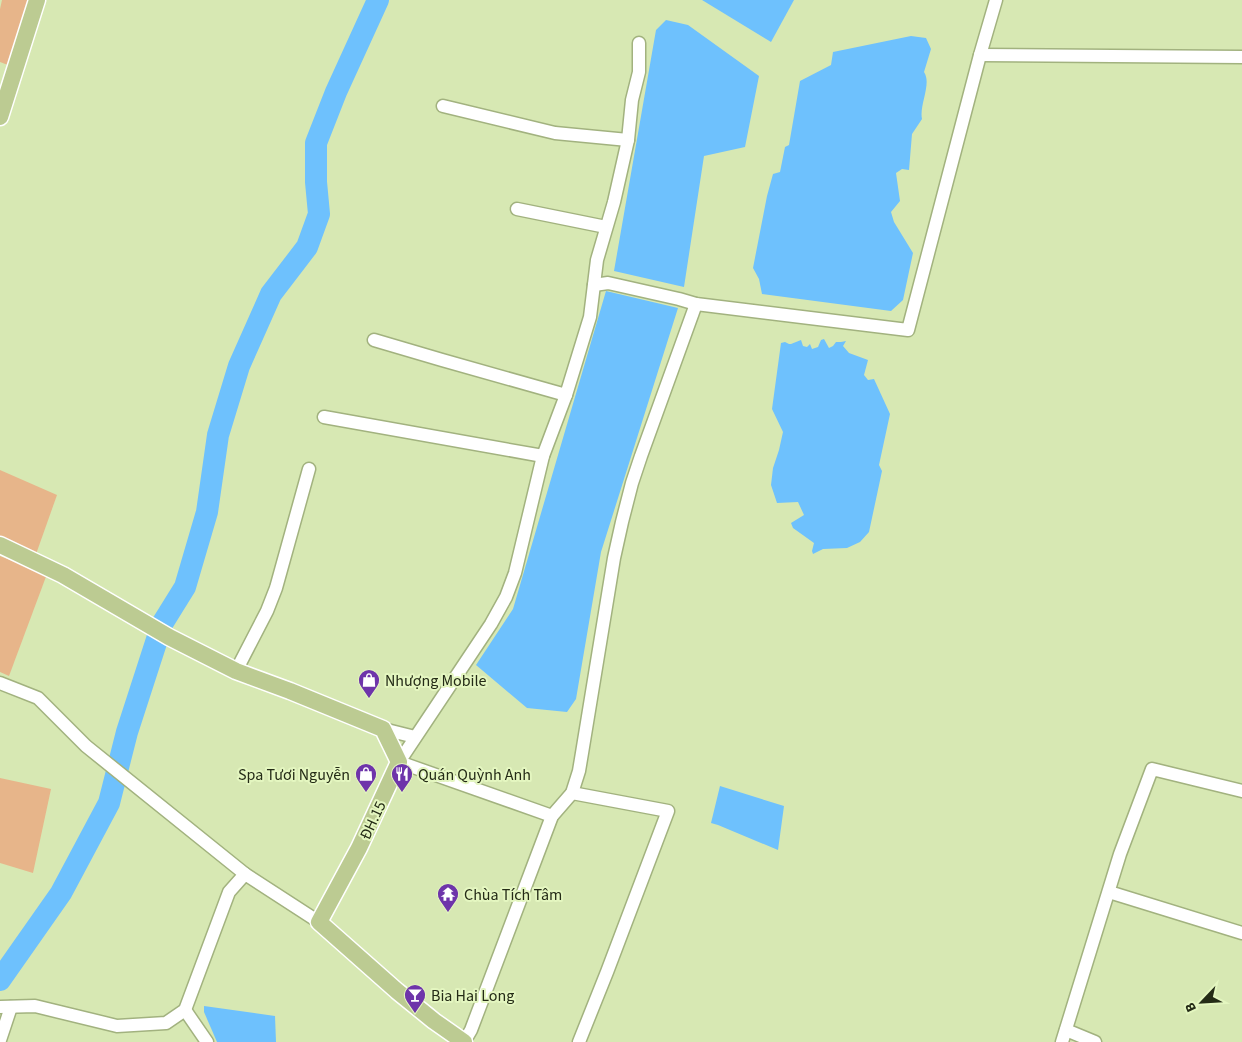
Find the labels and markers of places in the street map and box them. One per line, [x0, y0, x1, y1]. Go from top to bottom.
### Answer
shop icon: Nhượng Mobile [357, 668, 381, 699]
place label: Nhượng Mobile [385, 670, 487, 692]
shop icon: Spa Tươi Nguyễn [354, 762, 378, 793]
restaurant icon: Quán Quỳnh Anh [390, 762, 414, 793]
place label: Spa Tươi Nguyễn [238, 764, 350, 786]
place label: Quán Quỳnh Anh [418, 764, 531, 786]
temple icon: Chùa Tích Tâm [436, 882, 460, 913]
place label: Chùa Tích Tâm [464, 884, 562, 906]
bar icon: Bia Hai Long [403, 983, 427, 1014]
place label: Bia Hai Long [431, 985, 514, 1007]

